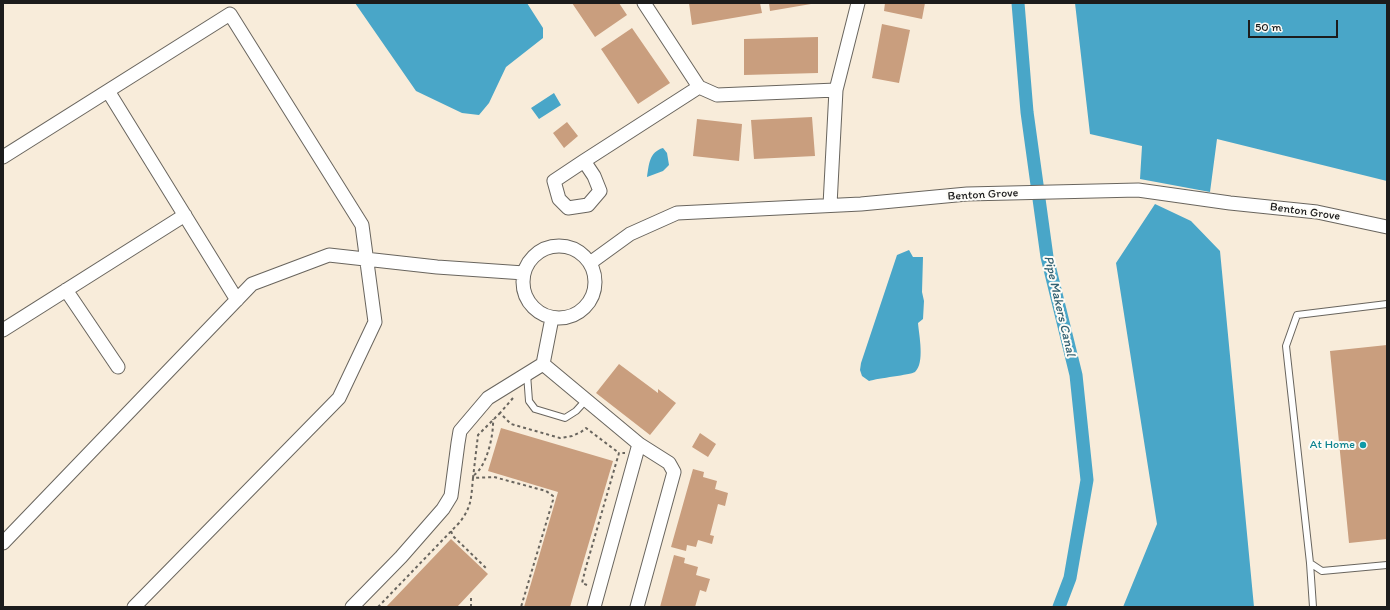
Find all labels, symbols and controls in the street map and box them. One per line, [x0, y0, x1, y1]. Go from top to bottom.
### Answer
scale bar [1250, 12, 1340, 38]
text: 50 m [1255, 20, 1281, 34]
street label: Benton Grove [947, 186, 1019, 204]
street label: Benton Grove [1269, 200, 1341, 224]
water label: Pipe Makers Canal [1040, 254, 1078, 358]
place label: At Home [1310, 438, 1355, 452]
marker: At Home [1358, 440, 1368, 450]

